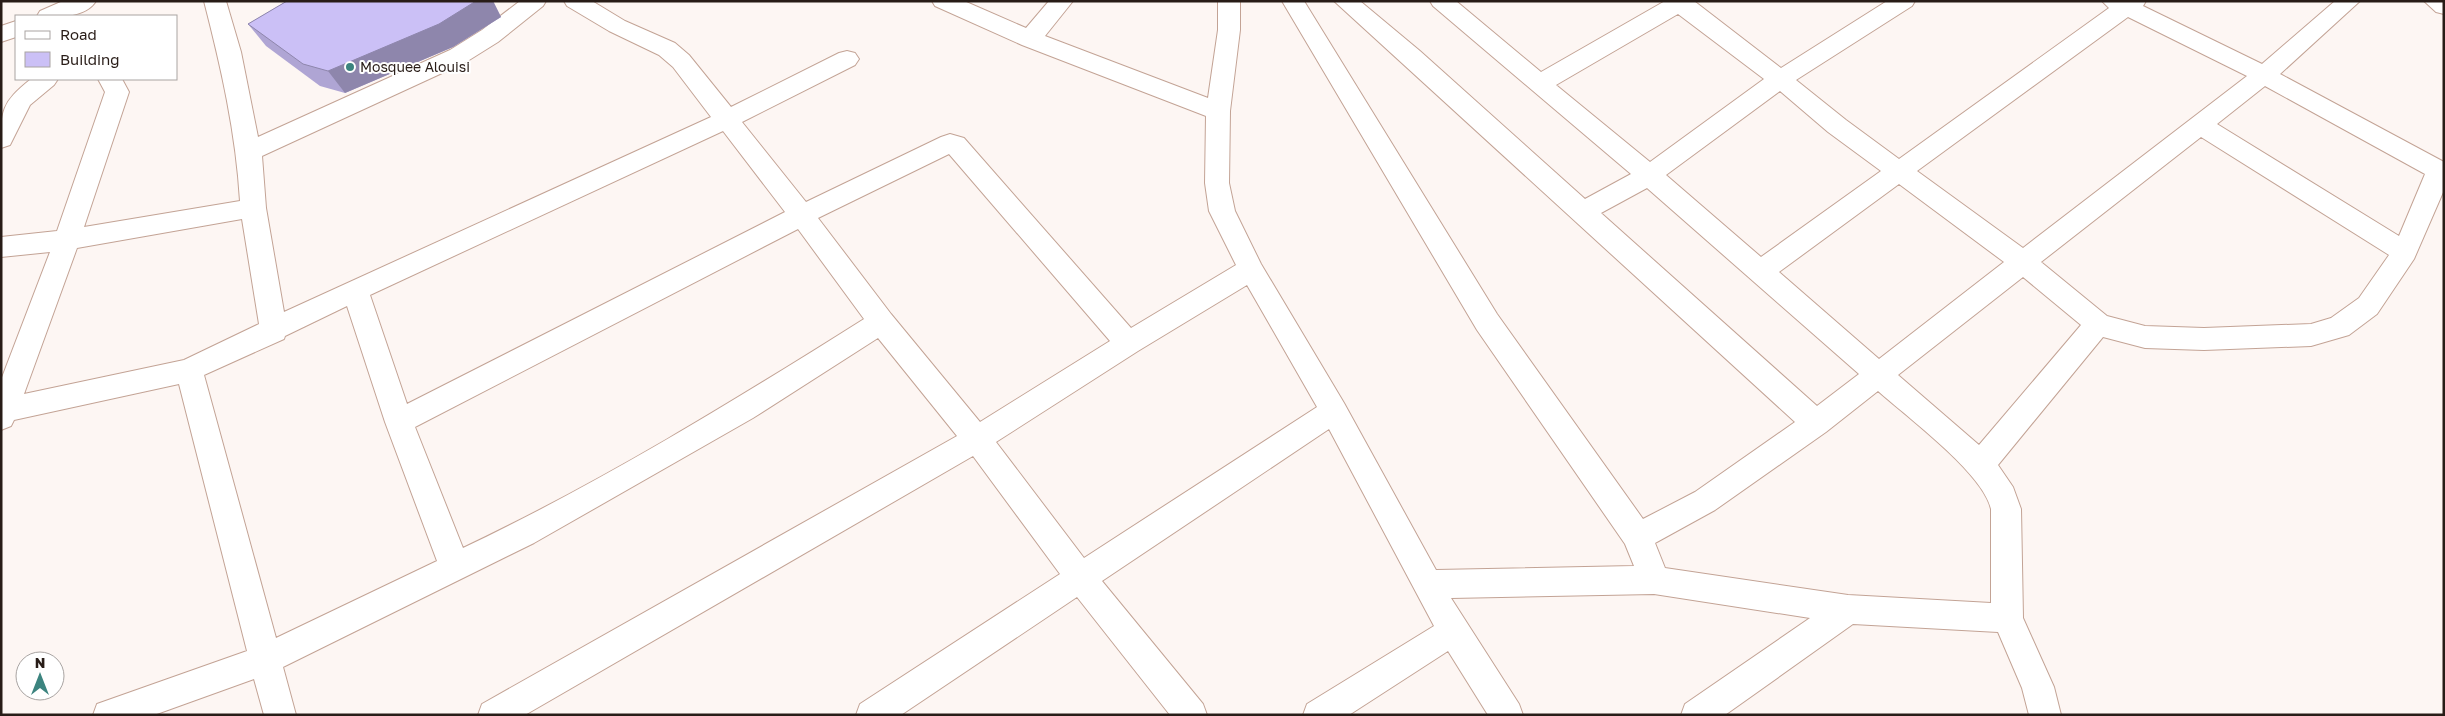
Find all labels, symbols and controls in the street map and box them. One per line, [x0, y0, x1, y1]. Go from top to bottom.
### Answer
legend [15, 15, 178, 80]
text: Road [60, 25, 97, 43]
text: Building [60, 50, 120, 68]
place label: Mosquee Alouisi [360, 58, 470, 75]
marker: Mosquee Alouisi [344, 61, 356, 73]
north arrow [15, 651, 65, 701]
text: N [35, 654, 45, 671]

